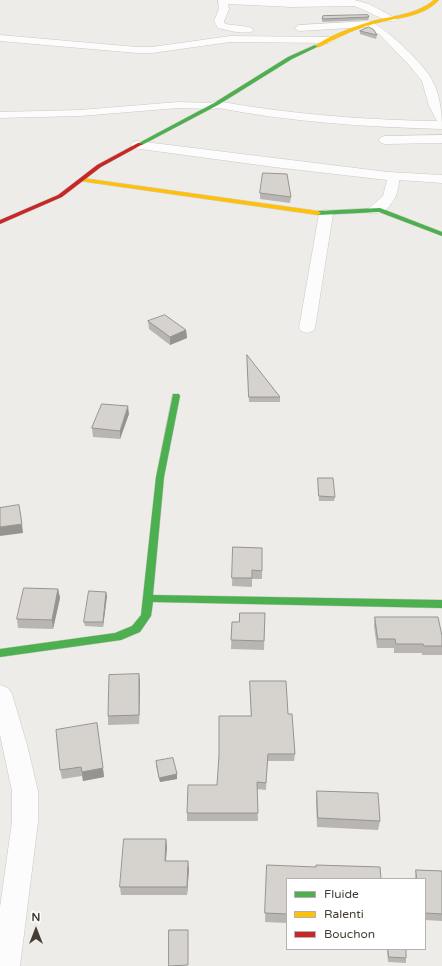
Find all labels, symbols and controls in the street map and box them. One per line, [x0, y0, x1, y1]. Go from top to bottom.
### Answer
legend [286, 878, 426, 950]
text: Fluide [324, 887, 359, 901]
text: Ralenti [324, 907, 364, 921]
north arrow [16, 910, 56, 950]
text: N [32, 911, 40, 924]
text: Bouchon [324, 927, 375, 941]

